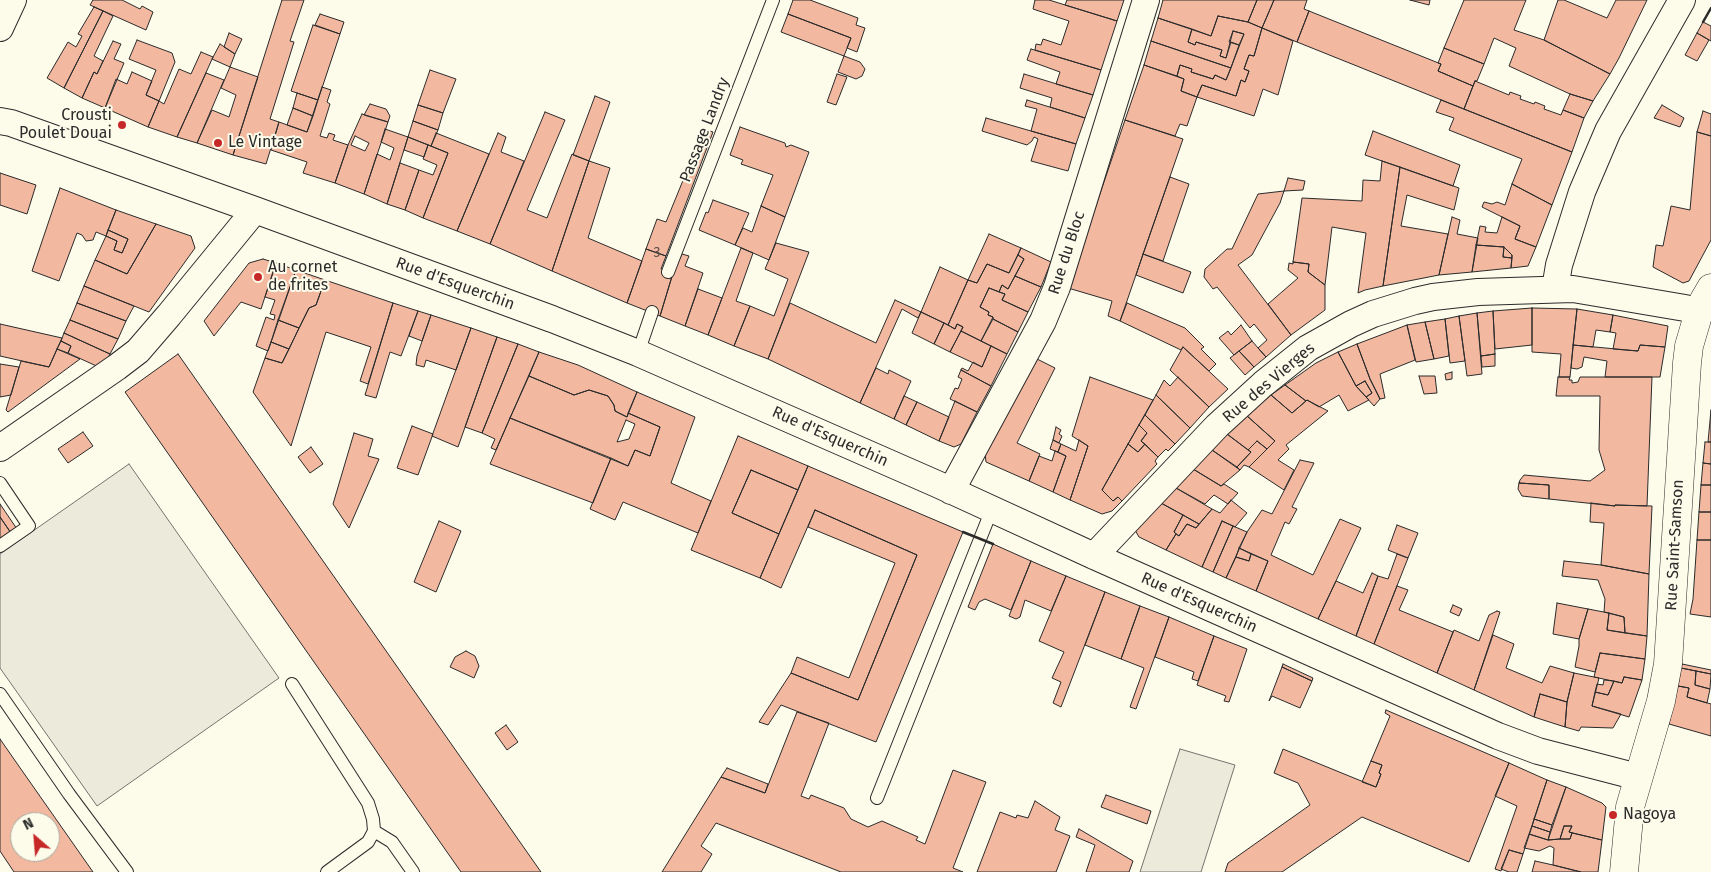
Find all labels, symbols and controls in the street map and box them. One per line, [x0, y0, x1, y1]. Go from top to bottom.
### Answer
street label: Passage Landry [676, 75, 734, 185]
place label: Crousti Poulet Douai [19, 106, 112, 144]
marker: Crousti Poulet Douai [116, 119, 128, 131]
place label: Le Vintage [228, 133, 302, 153]
marker: Le Vintage [212, 137, 224, 149]
street label: Rue du Bloc [1045, 209, 1089, 297]
house number: 3 [654, 245, 660, 261]
street label: Rue d'Esquerchin [393, 254, 517, 314]
place label: Au cornet de frites [268, 258, 337, 296]
marker: Au cornet de frites [252, 271, 264, 283]
street label: Rue des Vierges [1219, 339, 1319, 427]
street label: Rue d'Esquerchin [769, 403, 891, 471]
street label: Rue Saint-Samson [1662, 479, 1688, 611]
street label: Rue d'Esquerchin [1138, 569, 1260, 637]
place label: Nagoya [1623, 805, 1676, 825]
marker: Nagoya [1607, 809, 1619, 821]
north arrow [10, 812, 60, 862]
text: N [20, 814, 36, 834]

